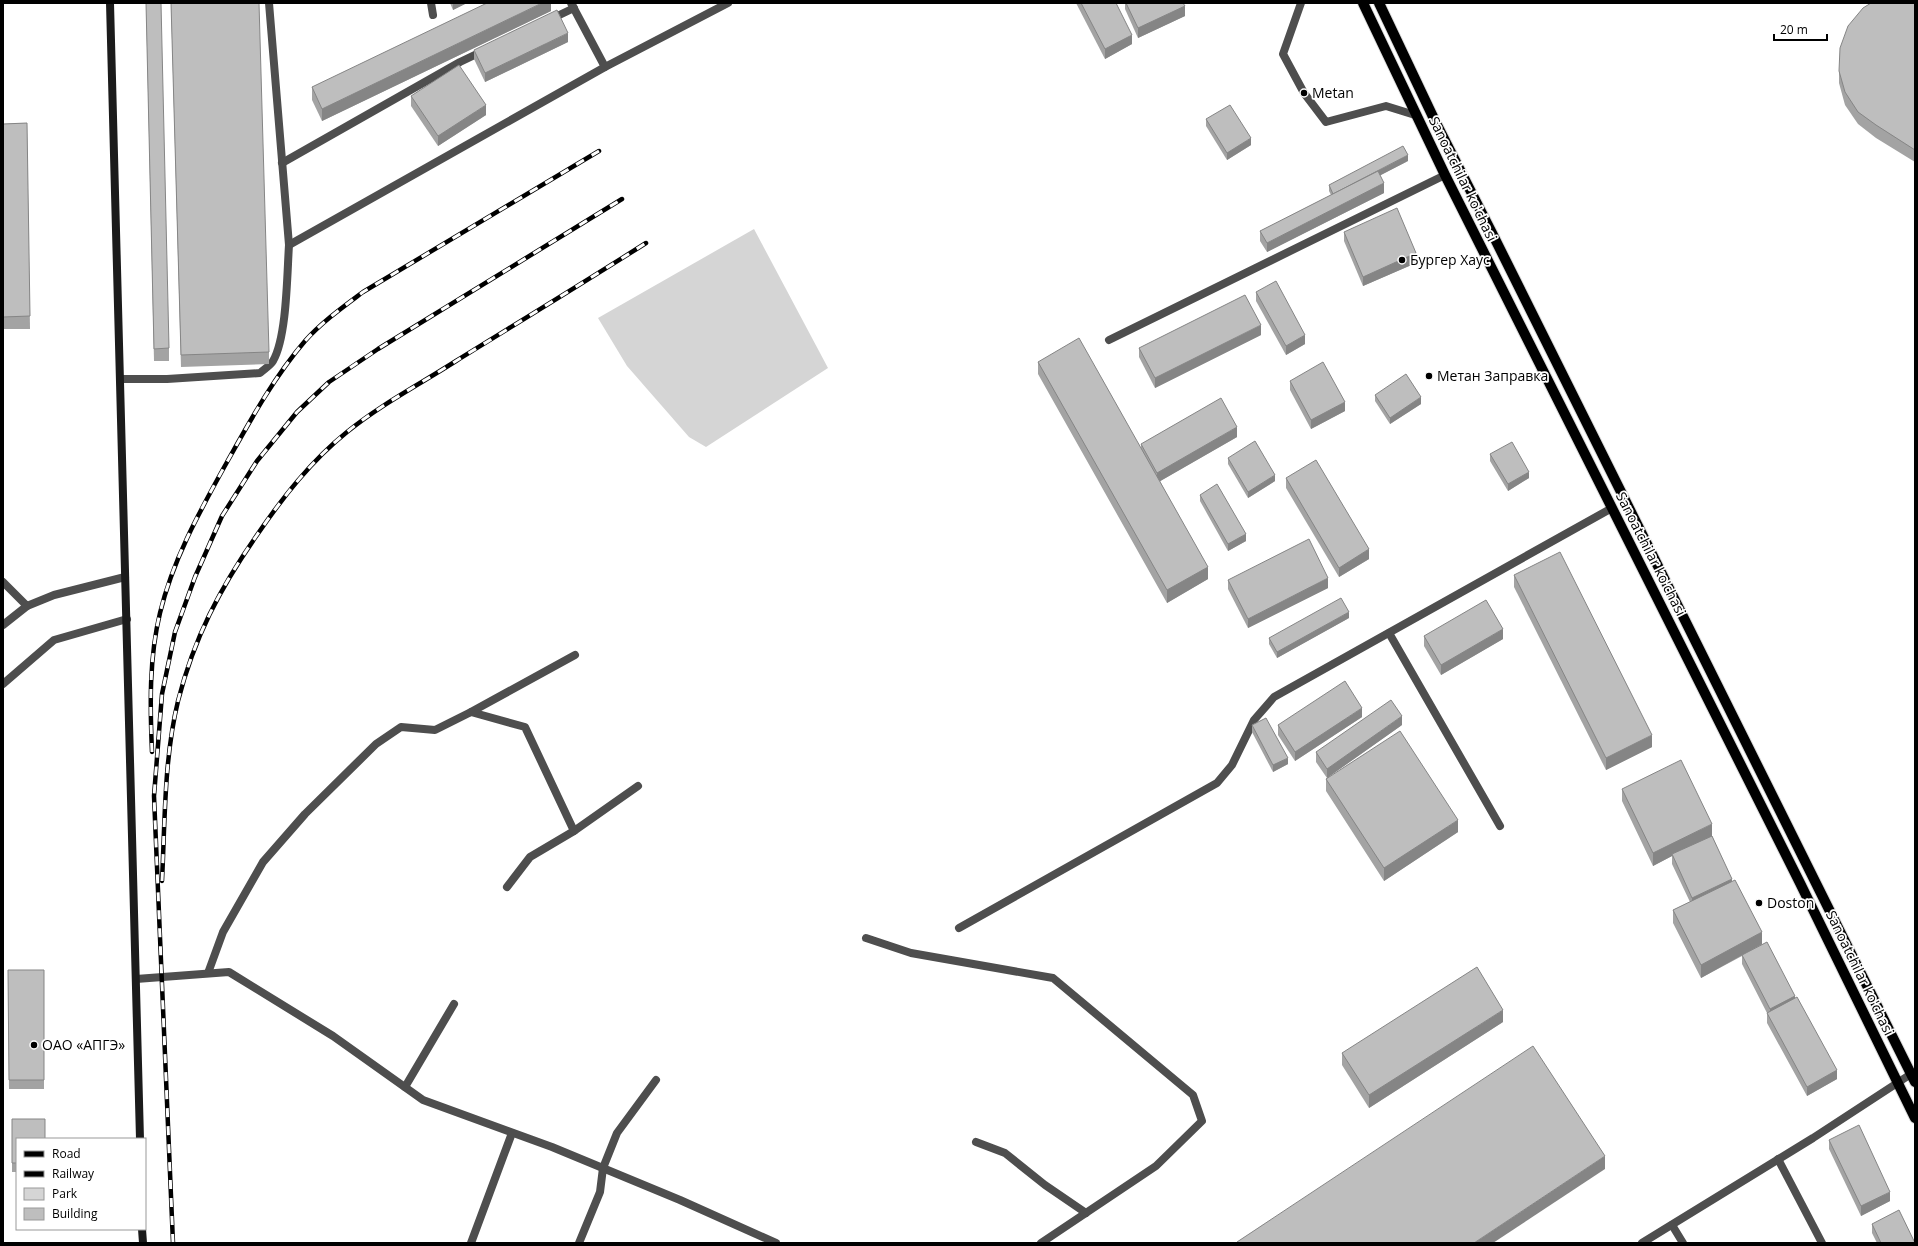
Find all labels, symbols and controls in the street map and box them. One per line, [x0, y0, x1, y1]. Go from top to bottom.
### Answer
scale bar [1774, 16, 1827, 42]
text: 20 m [1780, 21, 1808, 38]
place label: Metan [1312, 83, 1354, 102]
marker: Metan [1299, 88, 1309, 98]
street label: Sanoatchilar ko'chasi [1425, 113, 1502, 244]
place label: Бургер Хаус [1410, 250, 1490, 269]
marker: Бургер Хаус [1397, 255, 1407, 265]
place label: Метан Заправка [1437, 366, 1548, 385]
marker: Метан Заправка [1424, 371, 1434, 381]
street label: Sanoatchilar ko'chasi [1612, 488, 1691, 619]
place label: Doston [1767, 893, 1814, 912]
marker: Doston [1754, 898, 1764, 908]
street label: Sanoatchilar ko'chasi [1822, 907, 1899, 1038]
place label: ОАО «АПГЭ» [42, 1035, 125, 1054]
marker: ОАО «АПГЭ» [29, 1040, 39, 1050]
legend [16, 1138, 146, 1230]
text: Road [52, 1145, 81, 1162]
text: Railway [52, 1165, 95, 1182]
text: Park [52, 1185, 78, 1202]
text: Building [52, 1205, 98, 1222]

